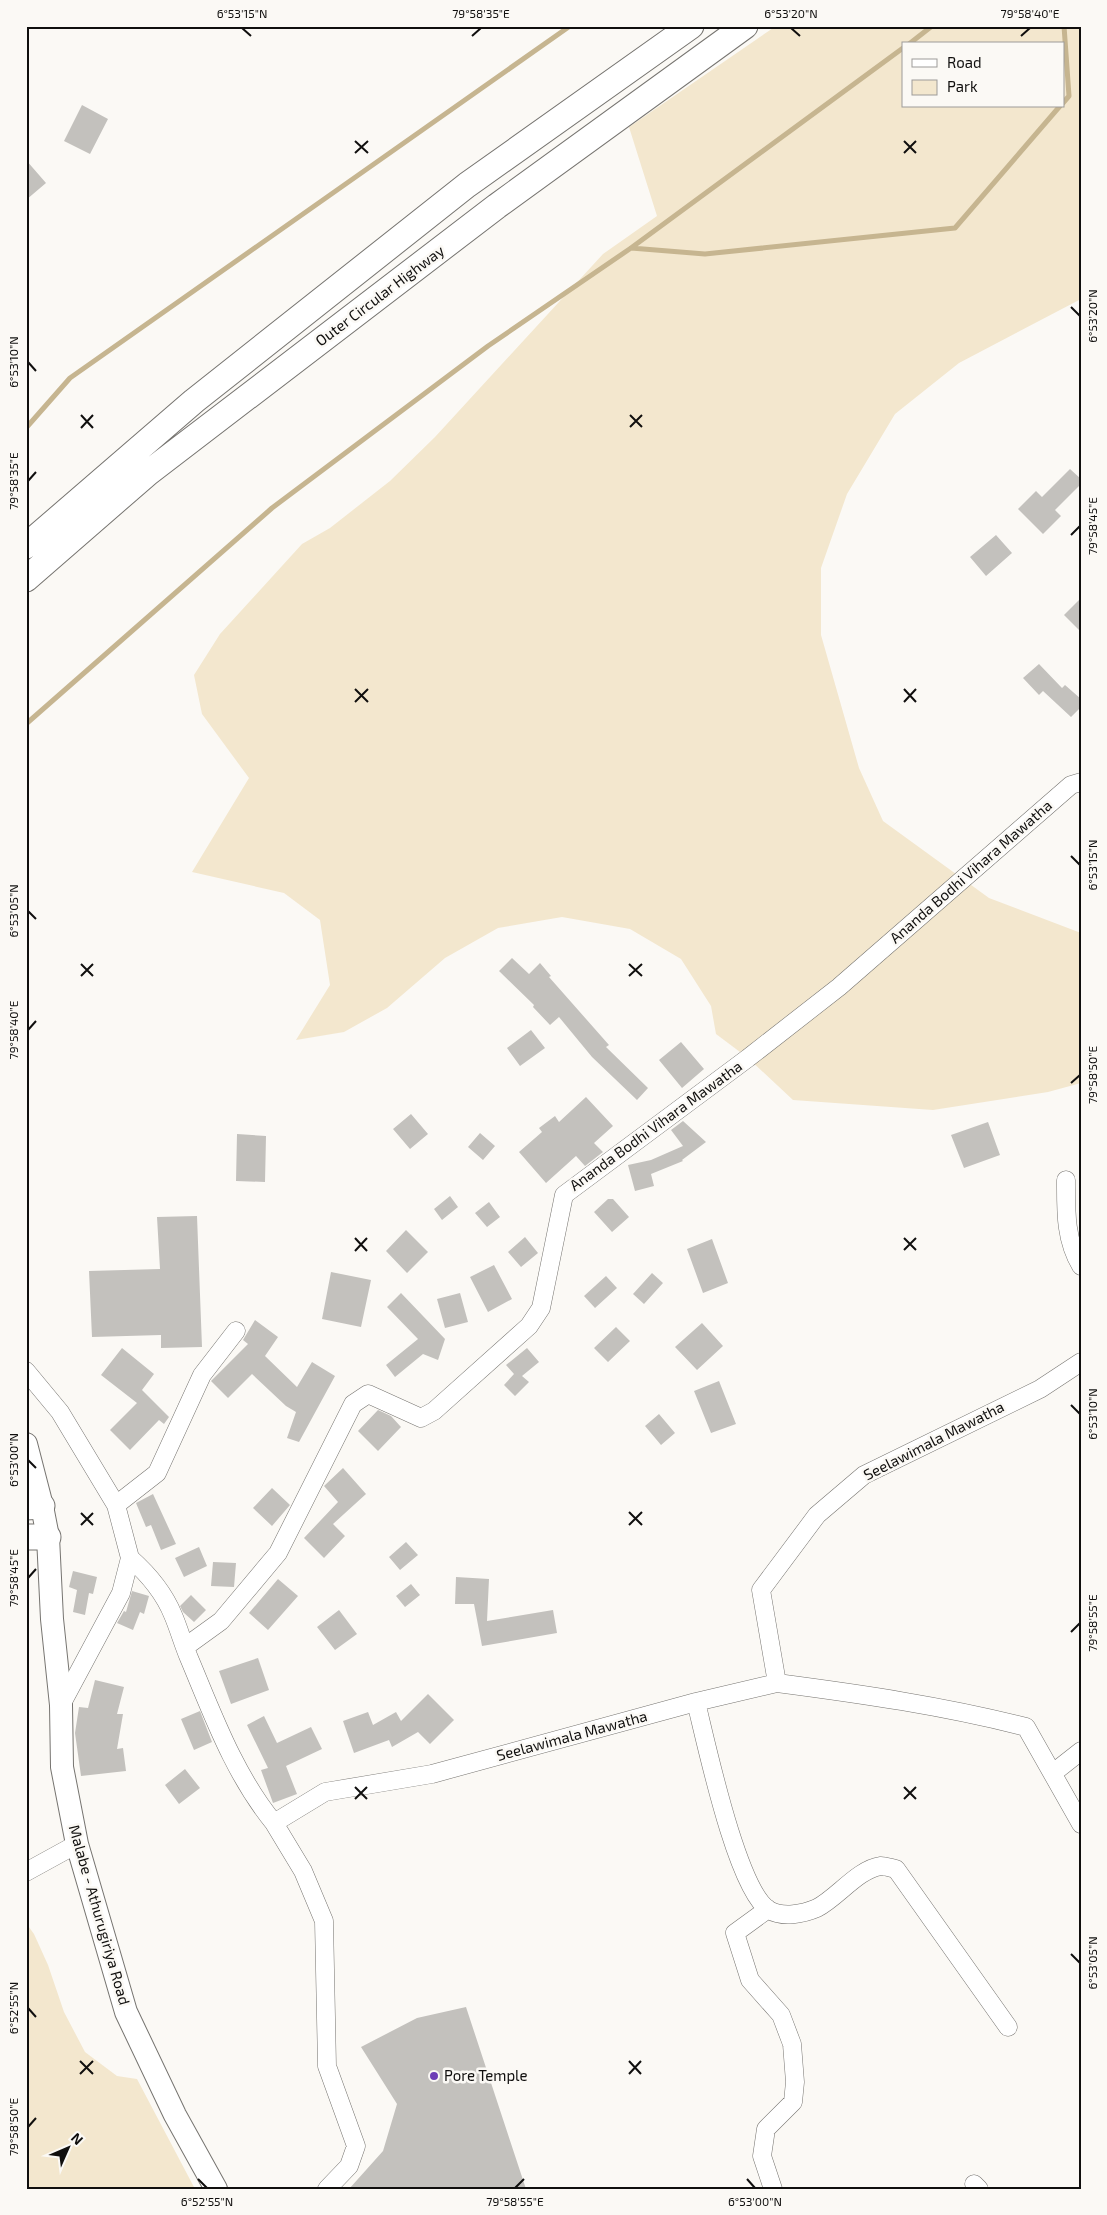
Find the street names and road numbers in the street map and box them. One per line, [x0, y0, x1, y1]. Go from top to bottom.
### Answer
street label: Outer Circular Highway [312, 241, 447, 349]
street label: Ananda Bodhi Vihara Mawatha [886, 796, 1055, 947]
street label: Ananda Bodhi Vihara Mawatha [566, 1056, 745, 1194]
street label: Seelawimala Mawatha [860, 1397, 1007, 1483]
street label: Seelawimala Mawatha [494, 1706, 649, 1764]
street label: Malabe - Athurugiriya Road [66, 1823, 134, 2007]

